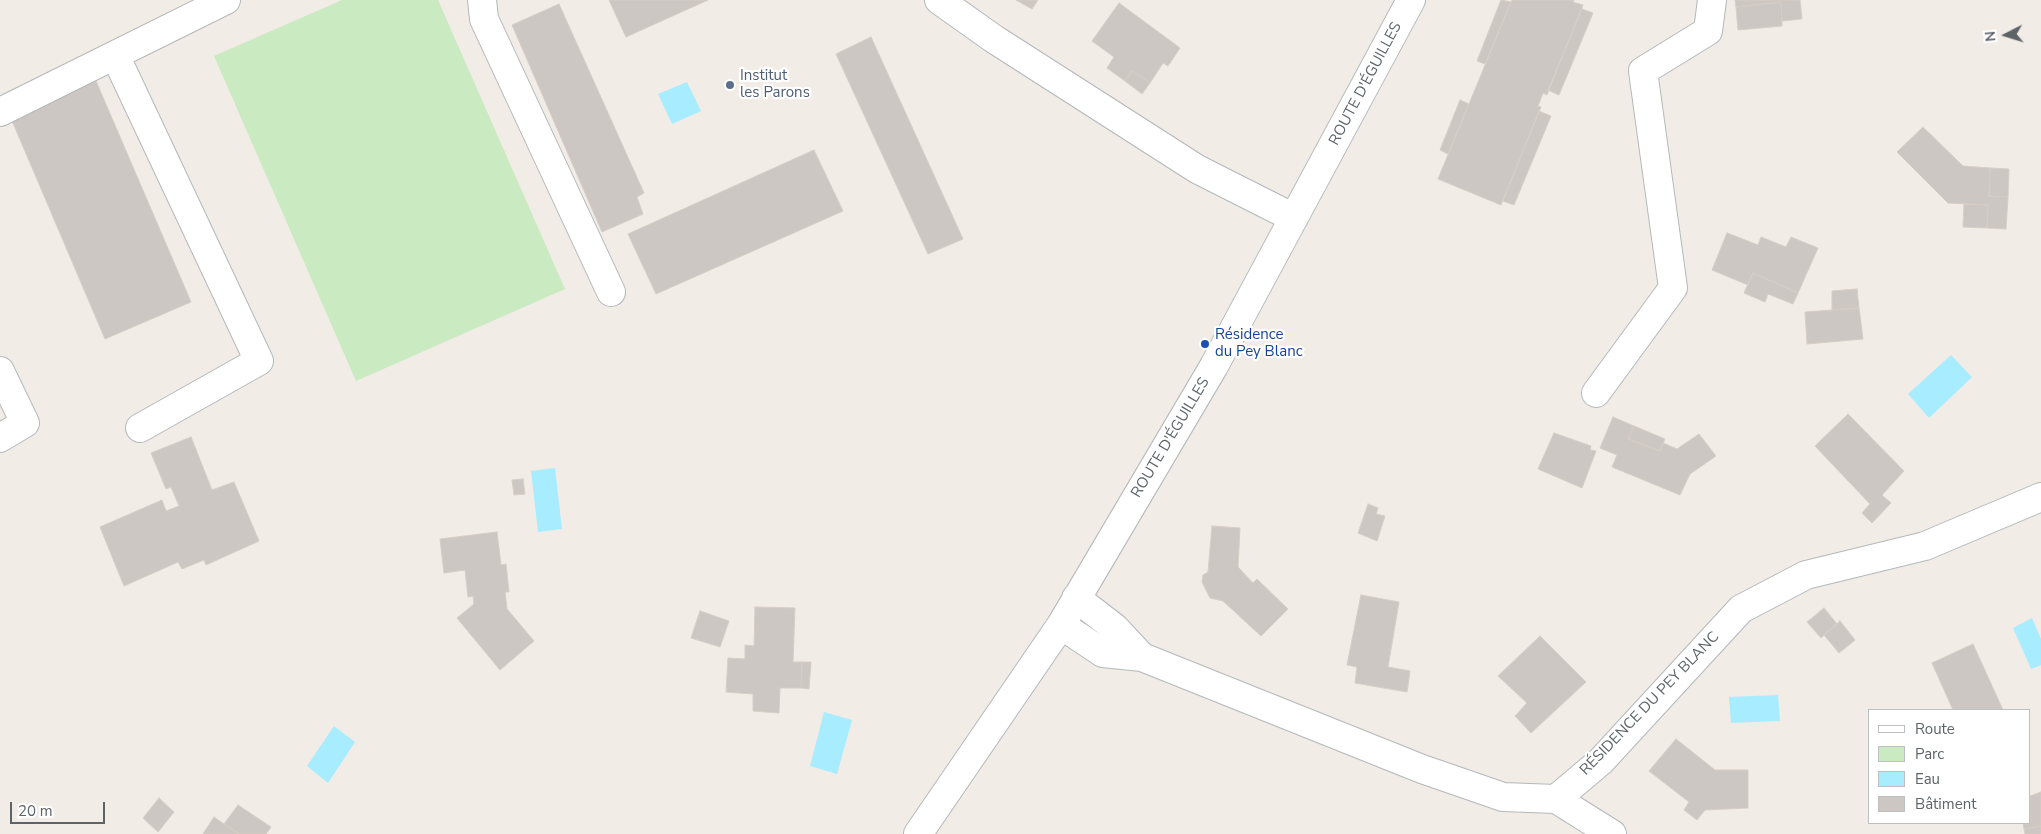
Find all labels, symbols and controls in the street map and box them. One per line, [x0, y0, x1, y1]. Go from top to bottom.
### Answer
north arrow [1981, 10, 2031, 60]
street label: ROUTE D'ÉGUILLES [1326, 19, 1406, 149]
text: N [1981, 30, 2000, 42]
place label: Institut les Parons [740, 67, 810, 102]
marker: Institut les Parons [724, 79, 736, 91]
place label: Résidence du Pey Blanc [1215, 326, 1303, 361]
marker: Résidence du Pey Blanc [1199, 338, 1211, 350]
street label: ROUTE D'ÉGUILLES [1128, 375, 1214, 501]
street label: RÉSIDENCE DU PEY BLANC [1577, 629, 1723, 779]
legend [1868, 709, 2031, 824]
text: Route [1915, 719, 1955, 739]
text: Parc [1915, 744, 1944, 764]
text: Eau [1915, 769, 1940, 789]
scale bar [12, 792, 108, 824]
text: Bâtiment [1915, 794, 1976, 814]
text: 20 m [18, 801, 53, 821]

